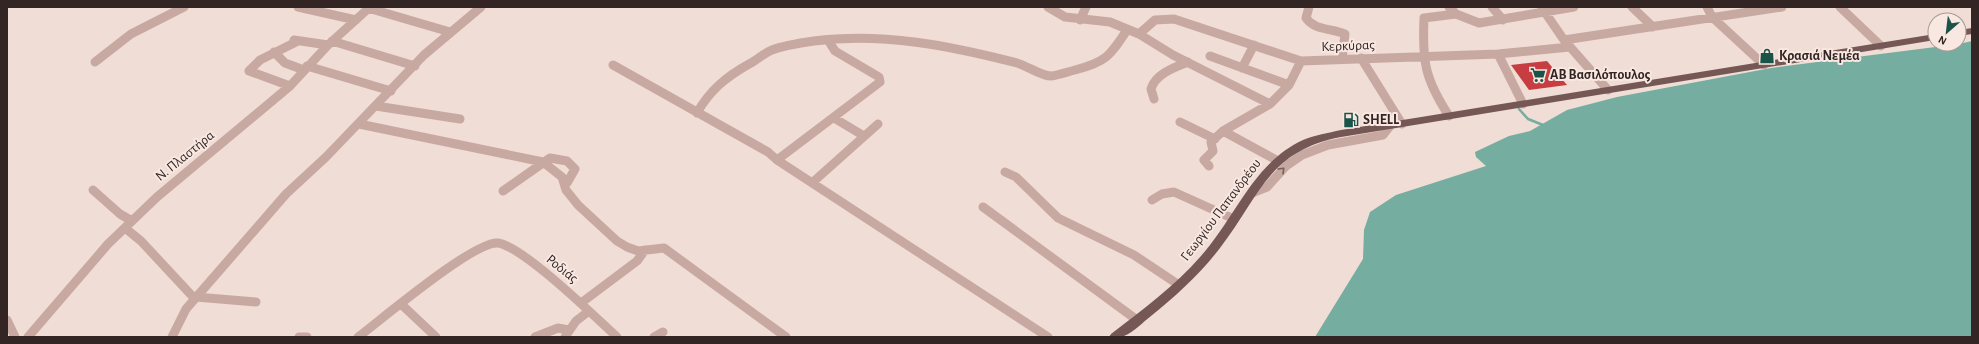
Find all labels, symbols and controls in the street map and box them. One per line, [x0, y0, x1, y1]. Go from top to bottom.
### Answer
north arrow [1927, 12, 1967, 52]
text: N [1937, 34, 1949, 47]
street label: Κερκύρας [1321, 38, 1376, 54]
shop icon: Κρασιά Νεμέα [1758, 47, 1776, 65]
place label: Κρασιά Νεμέα [1779, 49, 1860, 63]
supermarket icon: ΑΒ Βασιλόπουλος [1529, 66, 1547, 84]
place label: ΑΒ Βασιλόπουλος [1550, 68, 1651, 82]
fuel station icon: SHELL [1342, 111, 1360, 129]
place label: SHELL [1363, 113, 1400, 127]
street label: Ν. Πλαστήρα [153, 128, 217, 184]
street label: Γεωργίου Παπανδρέου [1178, 156, 1264, 264]
one-way arrow [1277, 167, 1285, 175]
street label: Ροδιάς [544, 252, 581, 286]

